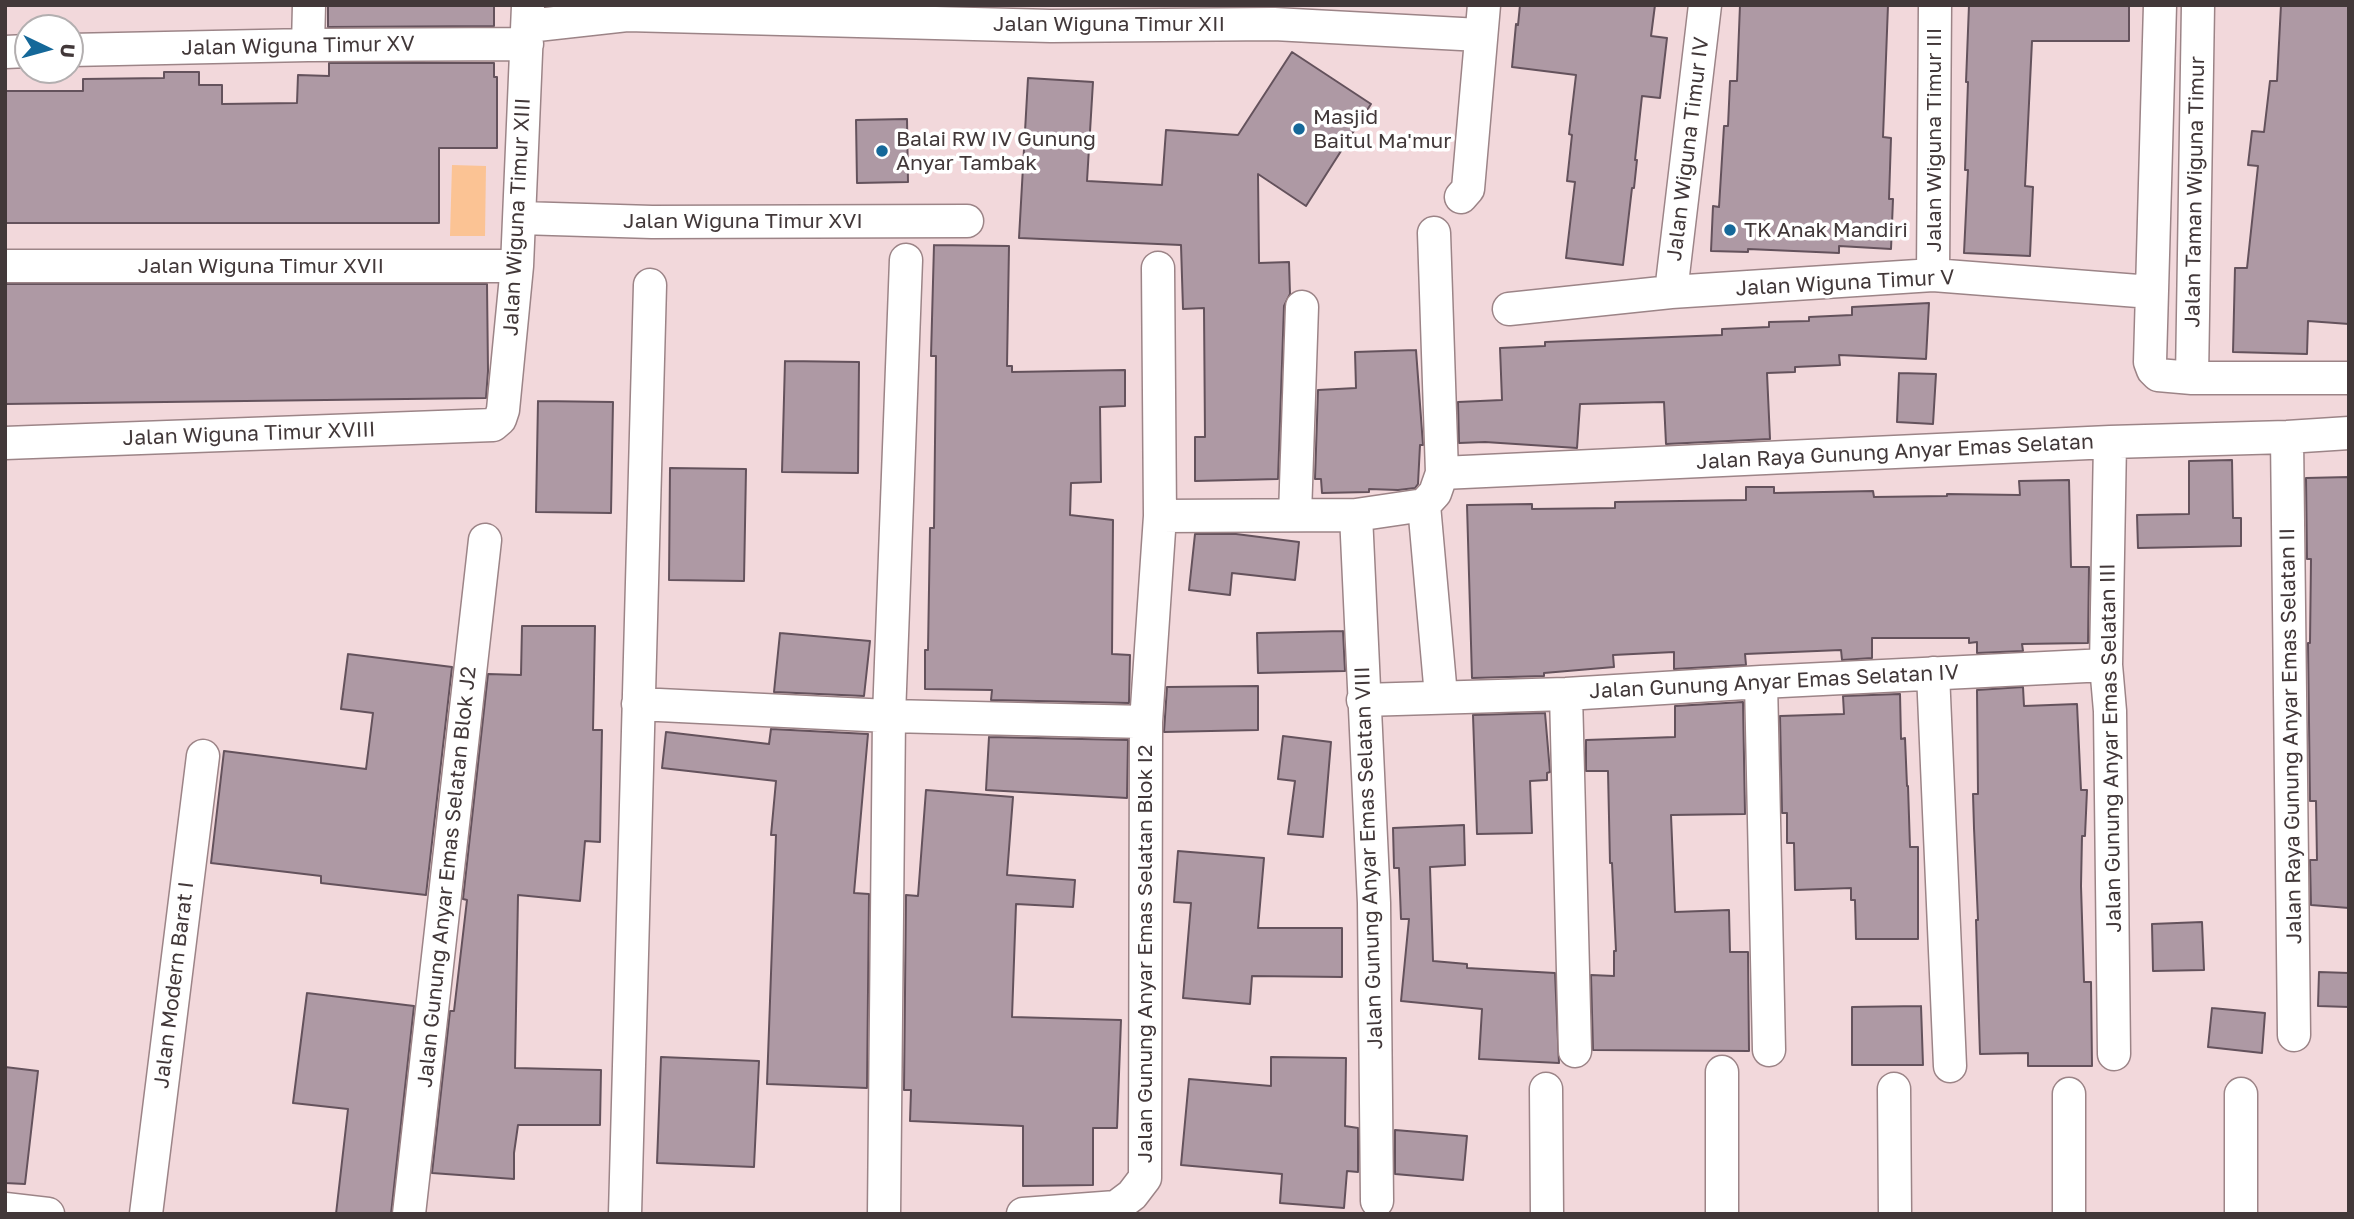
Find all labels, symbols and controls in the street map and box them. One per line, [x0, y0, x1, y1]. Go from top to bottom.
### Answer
street label: Jalan Wiguna Timur XII [993, 11, 1225, 37]
north arrow [14, 14, 84, 84]
street label: Jalan Wiguna Timur III [1921, 28, 1947, 252]
street label: Jalan Wiguna Timur XV [181, 31, 415, 61]
street label: Jalan Wiguna Timur IV [1662, 35, 1714, 263]
text: U [56, 43, 80, 59]
street label: Jalan Taman Wiguna Timur [2180, 56, 2210, 328]
street label: Jalan Wiguna Timur XIII [498, 97, 536, 337]
place label: Masjid Baitul Ma'mur [1313, 104, 1451, 154]
marker: Masjid Baitul Ma'mur [1291, 121, 1307, 137]
place label: Balai RW IV Gunung Anyar Tambak [896, 126, 1096, 176]
marker: Balai RW IV Gunung Anyar Tambak [874, 143, 890, 159]
street label: Jalan Wiguna Timur XVI [623, 208, 863, 234]
place label: TK Anak Mandiri [1744, 217, 1908, 243]
marker: TK Anak Mandiri [1722, 222, 1738, 238]
street label: Jalan Wiguna Timur XVII [138, 253, 384, 279]
street label: Jalan Wiguna Timur V [1735, 265, 1955, 301]
street label: Jalan Wiguna Timur XVIII [122, 417, 376, 451]
street label: Jalan Raya Gunung Anyar Emas Selatan [1696, 429, 2094, 475]
street label: Jalan Raya Gunung Anyar Emas Selatan II [2275, 528, 2307, 944]
street label: Jalan Gunung Anyar Emas Selatan III [2095, 563, 2127, 933]
street label: Jalan Gunung Anyar Emas Selatan IV [1588, 660, 1960, 704]
street label: Jalan Gunung Anyar Emas Selatan Blok J2 [412, 665, 482, 1089]
street label: Jalan Gunung Anyar Emas Selatan VIII [1350, 666, 1388, 1050]
street label: Jalan Gunung Anyar Emas Selatan Blok I2 [1132, 745, 1158, 1163]
street label: Jalan Modern Barat I [149, 880, 199, 1090]

